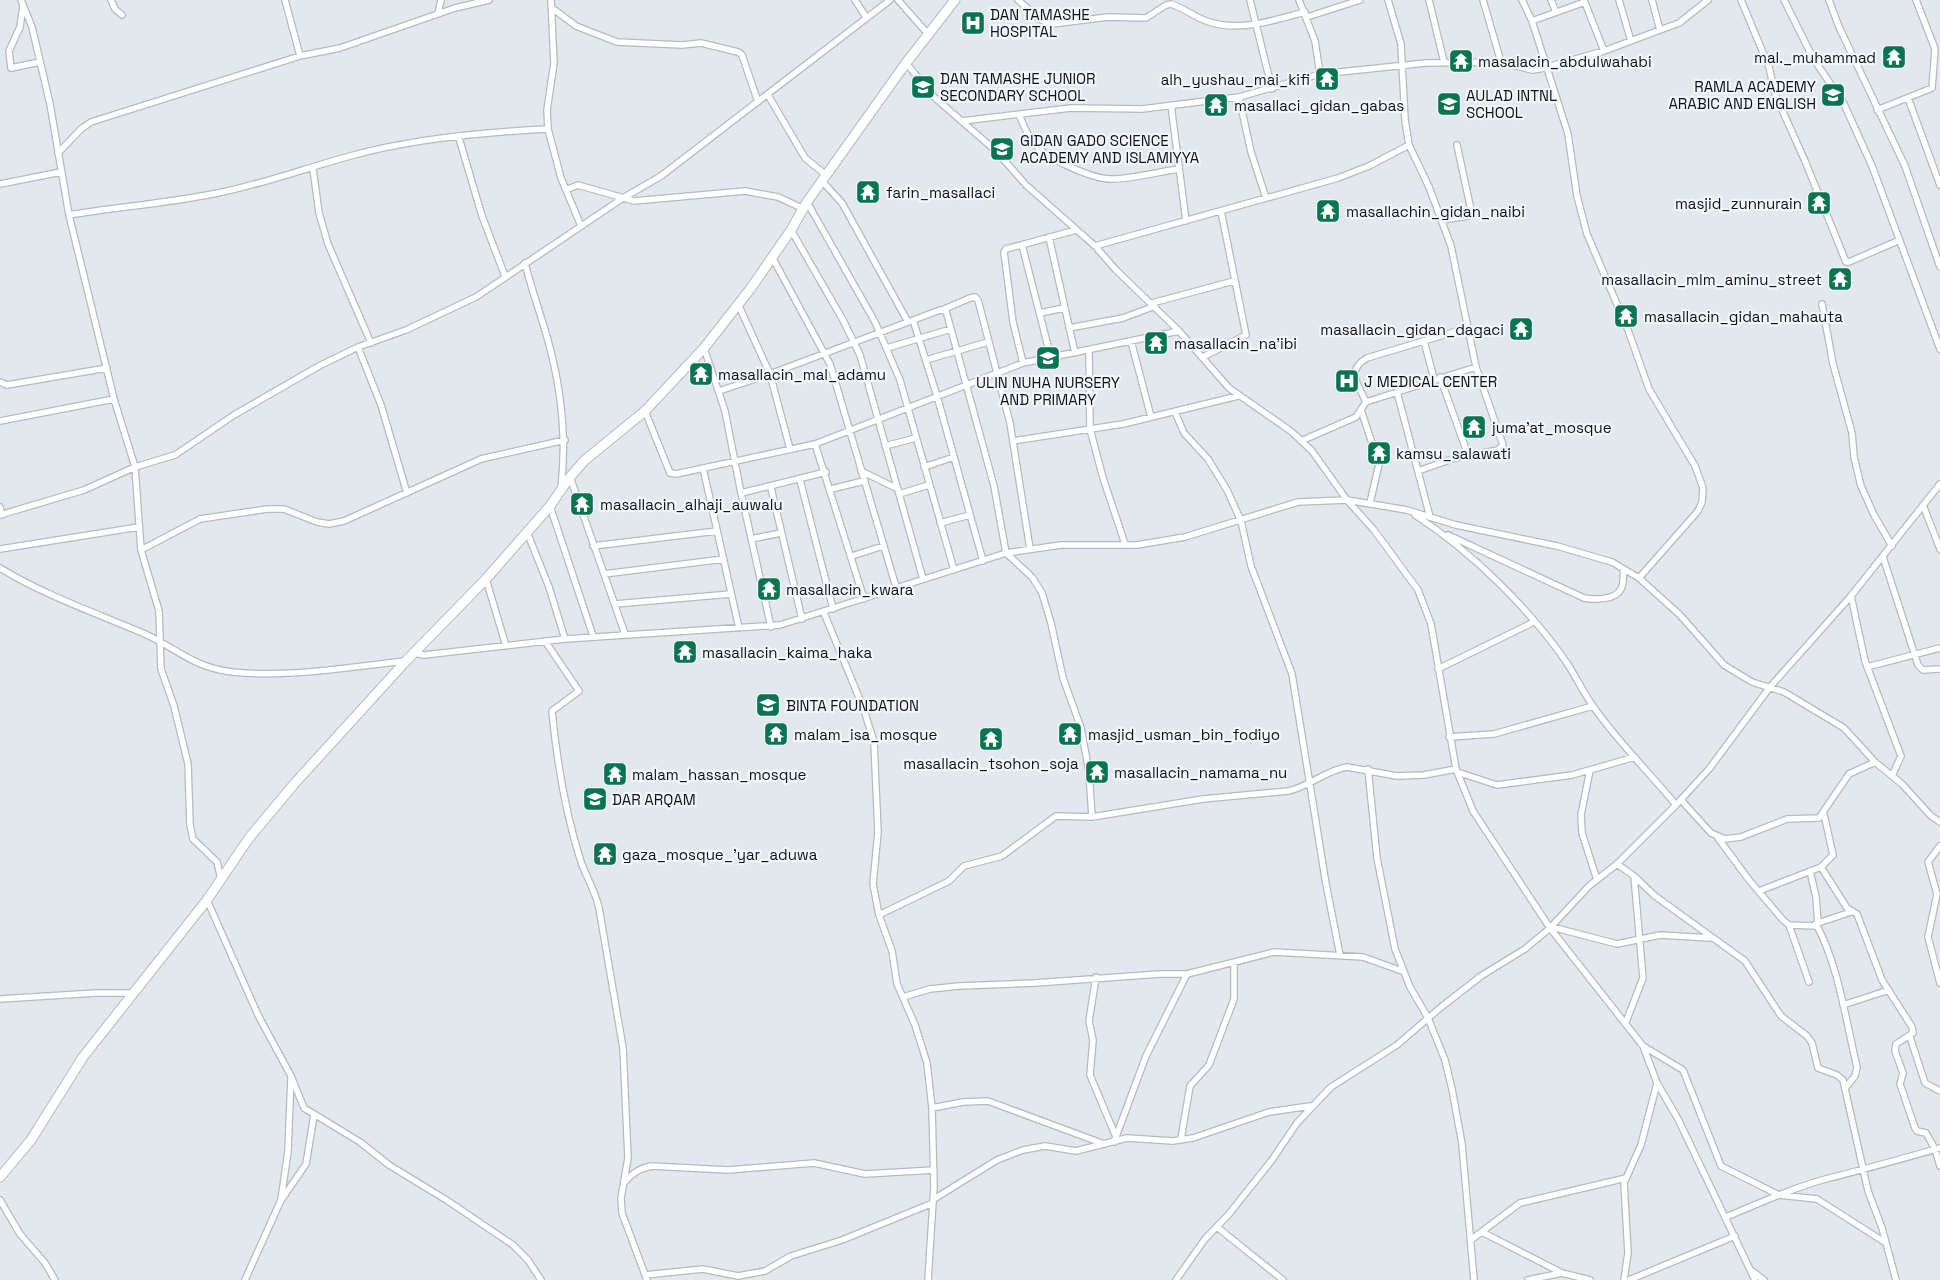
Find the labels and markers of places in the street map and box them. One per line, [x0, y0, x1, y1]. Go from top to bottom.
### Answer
place label: DAN TAMASHE HOSPITAL [990, 5, 1090, 41]
hospital icon: DAN TAMASHE HOSPITAL [960, 10, 986, 36]
temple icon: mal._muhammad [1881, 44, 1907, 70]
temple icon: masalacin_abdulwahabi [1448, 48, 1474, 74]
place label: mal._muhammad [1754, 48, 1876, 67]
place label: masalacin_abdulwahabi [1478, 52, 1652, 71]
temple icon: alh_yushau_mai_kifi [1314, 66, 1340, 92]
place label: DAN TAMASHE JUNIOR SECONDARY SCHOOL [940, 69, 1096, 105]
place label: alh_yushau_mai_kifi [1161, 70, 1310, 89]
school or university icon: DAN TAMASHE JUNIOR SECONDARY SCHOOL [910, 74, 936, 100]
place label: RAMLA ACADEMY ARABIC AND ENGLISH [1668, 77, 1816, 113]
school or university icon: RAMLA ACADEMY ARABIC AND ENGLISH [1820, 82, 1846, 108]
place label: AULAD INTNL SCHOOL [1466, 86, 1557, 122]
school or university icon: AULAD INTNL SCHOOL [1436, 91, 1462, 117]
temple icon: masallaci_gidan_gabas [1203, 92, 1229, 118]
place label: masallaci_gidan_gabas [1234, 96, 1404, 115]
place label: GIDAN GADO SCIENCE ACADEMY AND ISLAMIYYA [1020, 131, 1200, 167]
school or university icon: GIDAN GADO SCIENCE ACADEMY AND ISLAMIYYA [989, 136, 1015, 162]
temple icon: farin_masallaci [855, 179, 881, 205]
place label: farin_masallaci [886, 183, 995, 202]
temple icon: masjid_zunnurain [1806, 190, 1832, 216]
place label: masjid_zunnurain [1675, 194, 1802, 213]
temple icon: masallachin_gidan_naibi [1315, 198, 1341, 224]
place label: masallachin_gidan_naibi [1346, 202, 1525, 221]
temple icon: masallacin_mlm_aminu_street [1827, 266, 1853, 292]
place label: masallacin_mlm_aminu_street [1601, 270, 1822, 289]
temple icon: masallacin_gidan_mahauta [1613, 303, 1639, 329]
place label: masallacin_gidan_mahauta [1644, 307, 1843, 326]
temple icon: masallacin_gidan_dagaci [1508, 316, 1534, 342]
place label: masallacin_gidan_dagaci [1320, 320, 1504, 339]
temple icon: masallacin_na'ibi [1143, 330, 1169, 356]
place label: masallacin_na'ibi [1174, 334, 1297, 353]
school or university icon: ULIN NUHA NURSERY AND PRIMARY [1035, 345, 1061, 371]
temple icon: masallacin_mal_adamu [688, 361, 714, 387]
place label: masallacin_mal_adamu [718, 365, 886, 384]
hospital icon: J MEDICAL CENTER [1334, 368, 1360, 394]
place label: J MEDICAL CENTER [1364, 372, 1497, 391]
place label: ULIN NUHA NURSERY AND PRIMARY [976, 373, 1120, 409]
temple icon: juma'at_mosque [1461, 414, 1487, 440]
place label: juma'at_mosque [1491, 418, 1612, 437]
temple icon: kamsu_salawati [1366, 440, 1392, 466]
place label: kamsu_salawati [1396, 444, 1511, 463]
temple icon: masallacin_alhaji_auwalu [569, 491, 595, 517]
place label: masallacin_alhaji_auwalu [600, 495, 783, 514]
temple icon: masallacin_kwara [756, 576, 782, 602]
place label: masallacin_kwara [786, 580, 914, 599]
temple icon: masallacin_kaima_haka [672, 639, 698, 665]
place label: masallacin_kaima_haka [702, 643, 873, 662]
school or university icon: BINTA FOUNDATION [755, 692, 781, 718]
place label: BINTA FOUNDATION [786, 696, 919, 715]
temple icon: malam_isa_mosque [763, 721, 789, 747]
temple icon: masjid_usman_bin_fodiyo [1057, 721, 1083, 747]
place label: malam_isa_mosque [794, 725, 937, 744]
place label: masjid_usman_bin_fodiyo [1088, 725, 1280, 744]
temple icon: masallacin_tsohon_soja [978, 726, 1004, 752]
place label: masallacin_tsohon_soja [903, 754, 1079, 773]
temple icon: masallacin_namama_nu [1084, 759, 1110, 785]
temple icon: malam_hassan_mosque [602, 761, 628, 787]
place label: masallacin_namama_nu [1114, 763, 1287, 782]
place label: malam_hassan_mosque [632, 765, 807, 784]
school or university icon: DAR ARQAM [582, 786, 608, 812]
place label: DAR ARQAM [612, 790, 696, 809]
temple icon: gaza_mosque_'yar_aduwa [592, 841, 618, 867]
place label: gaza_mosque_'yar_aduwa [622, 845, 818, 864]

